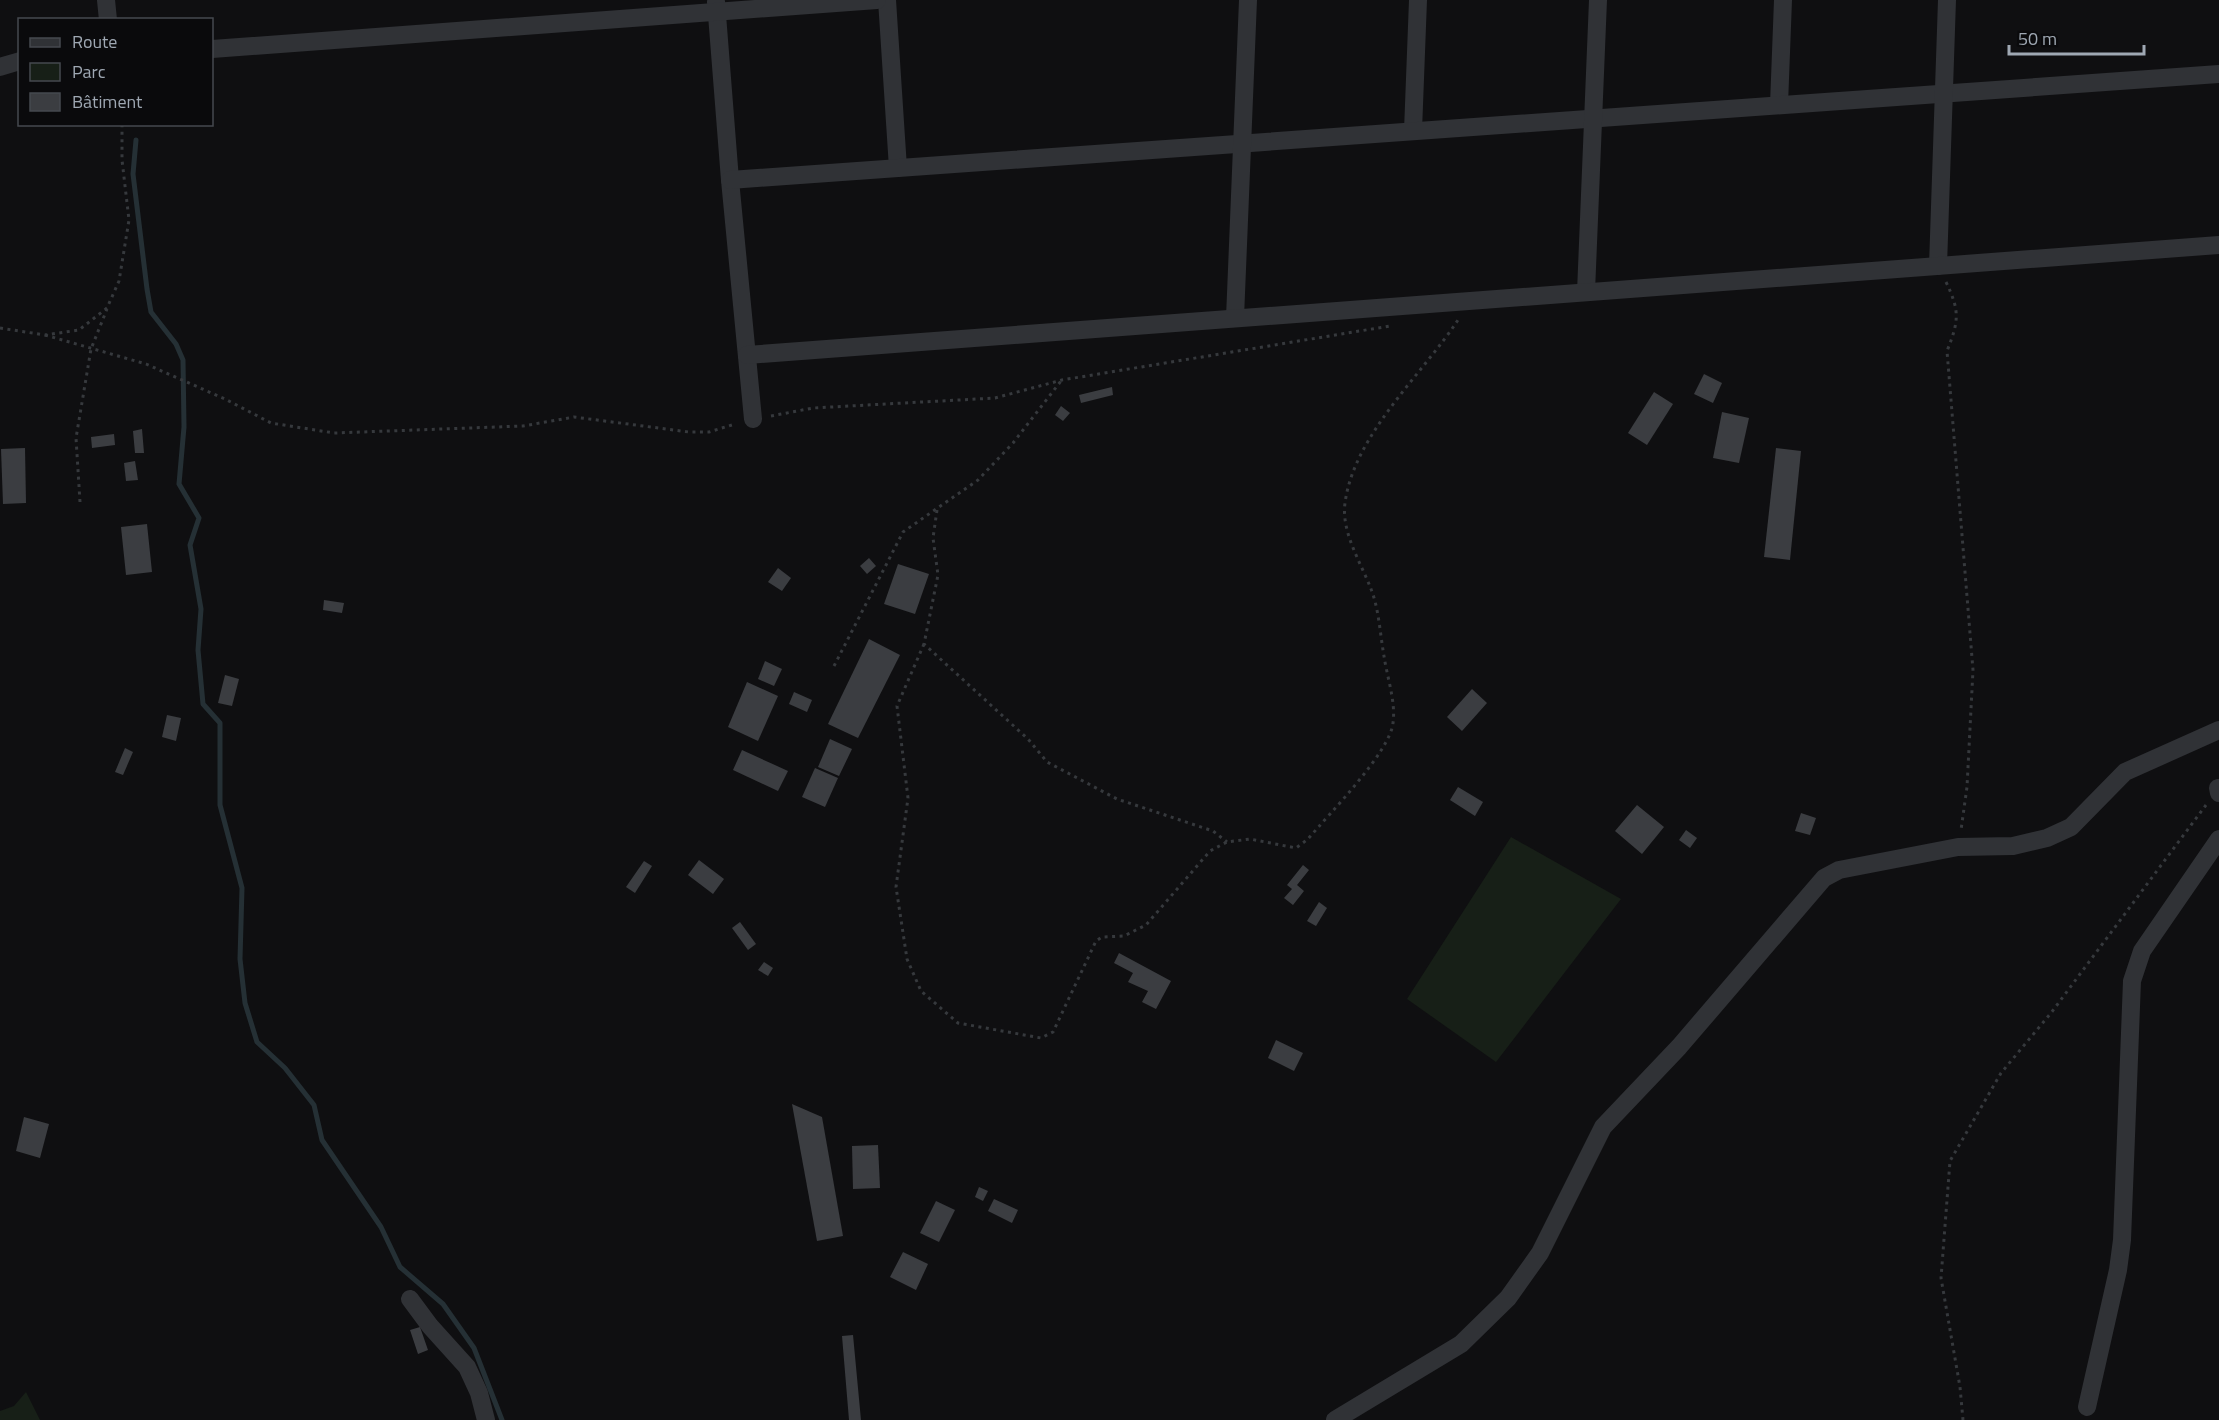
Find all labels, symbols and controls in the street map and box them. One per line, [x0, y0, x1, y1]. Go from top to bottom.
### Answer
legend [18, 18, 213, 126]
scale bar [2009, 18, 2144, 56]
text: 50 m [2018, 25, 2057, 52]
text: Route [72, 28, 117, 55]
text: Parc [72, 58, 106, 85]
text: Bâtiment [72, 88, 143, 115]

